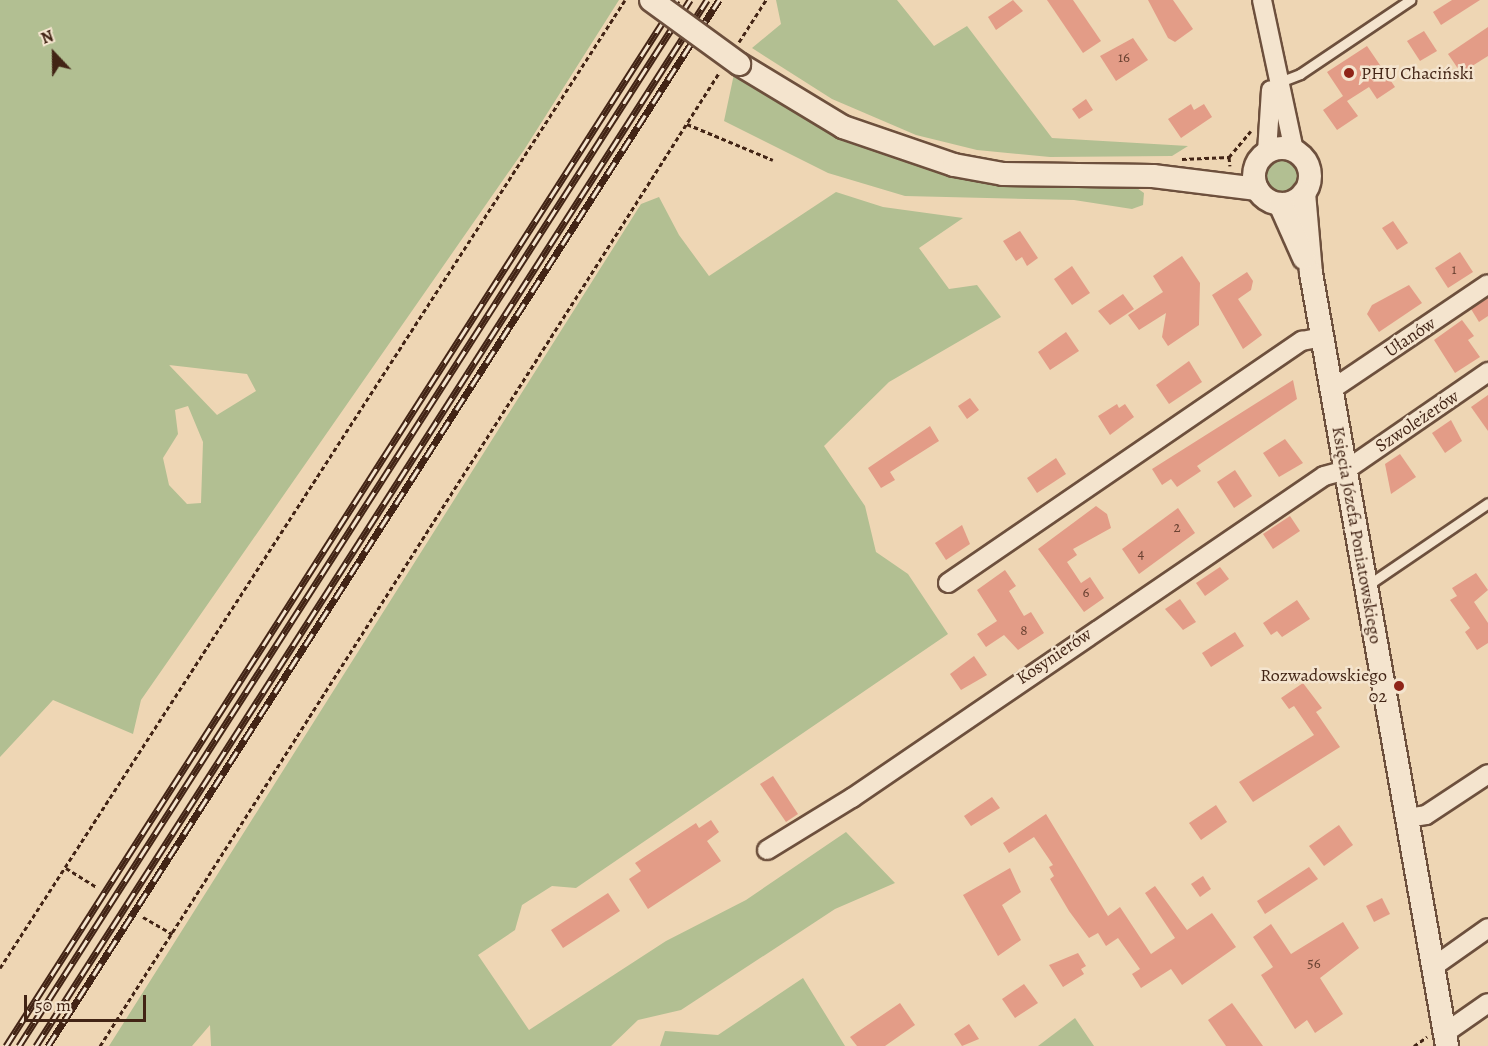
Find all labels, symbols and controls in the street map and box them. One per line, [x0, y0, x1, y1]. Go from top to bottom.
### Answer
north arrow [24, 24, 84, 84]
text: N [38, 25, 57, 50]
house number: 16 [1118, 49, 1130, 67]
place label: PHU Chaciński [1361, 62, 1474, 84]
marker: PHU Chaciński [1342, 66, 1356, 80]
house number: 1 [1451, 261, 1457, 279]
street label: Ułanów [1380, 312, 1440, 362]
street label: Szwoleżerów [1371, 385, 1463, 457]
street label: Księcia Józefa Poniatowskiego [1327, 425, 1387, 645]
house number: 2 [1173, 519, 1181, 537]
house number: 4 [1138, 545, 1144, 563]
house number: 6 [1083, 584, 1089, 602]
house number: 8 [1020, 622, 1028, 640]
street label: Kosynierów [1012, 623, 1096, 689]
place label: Rozwadowskiego 02 [1260, 665, 1387, 708]
marker: Rozwadowskiego 02 [1392, 679, 1406, 693]
house number: 56 [1307, 955, 1321, 973]
scale bar [27, 983, 148, 1021]
text: 50 m [35, 993, 71, 1017]

